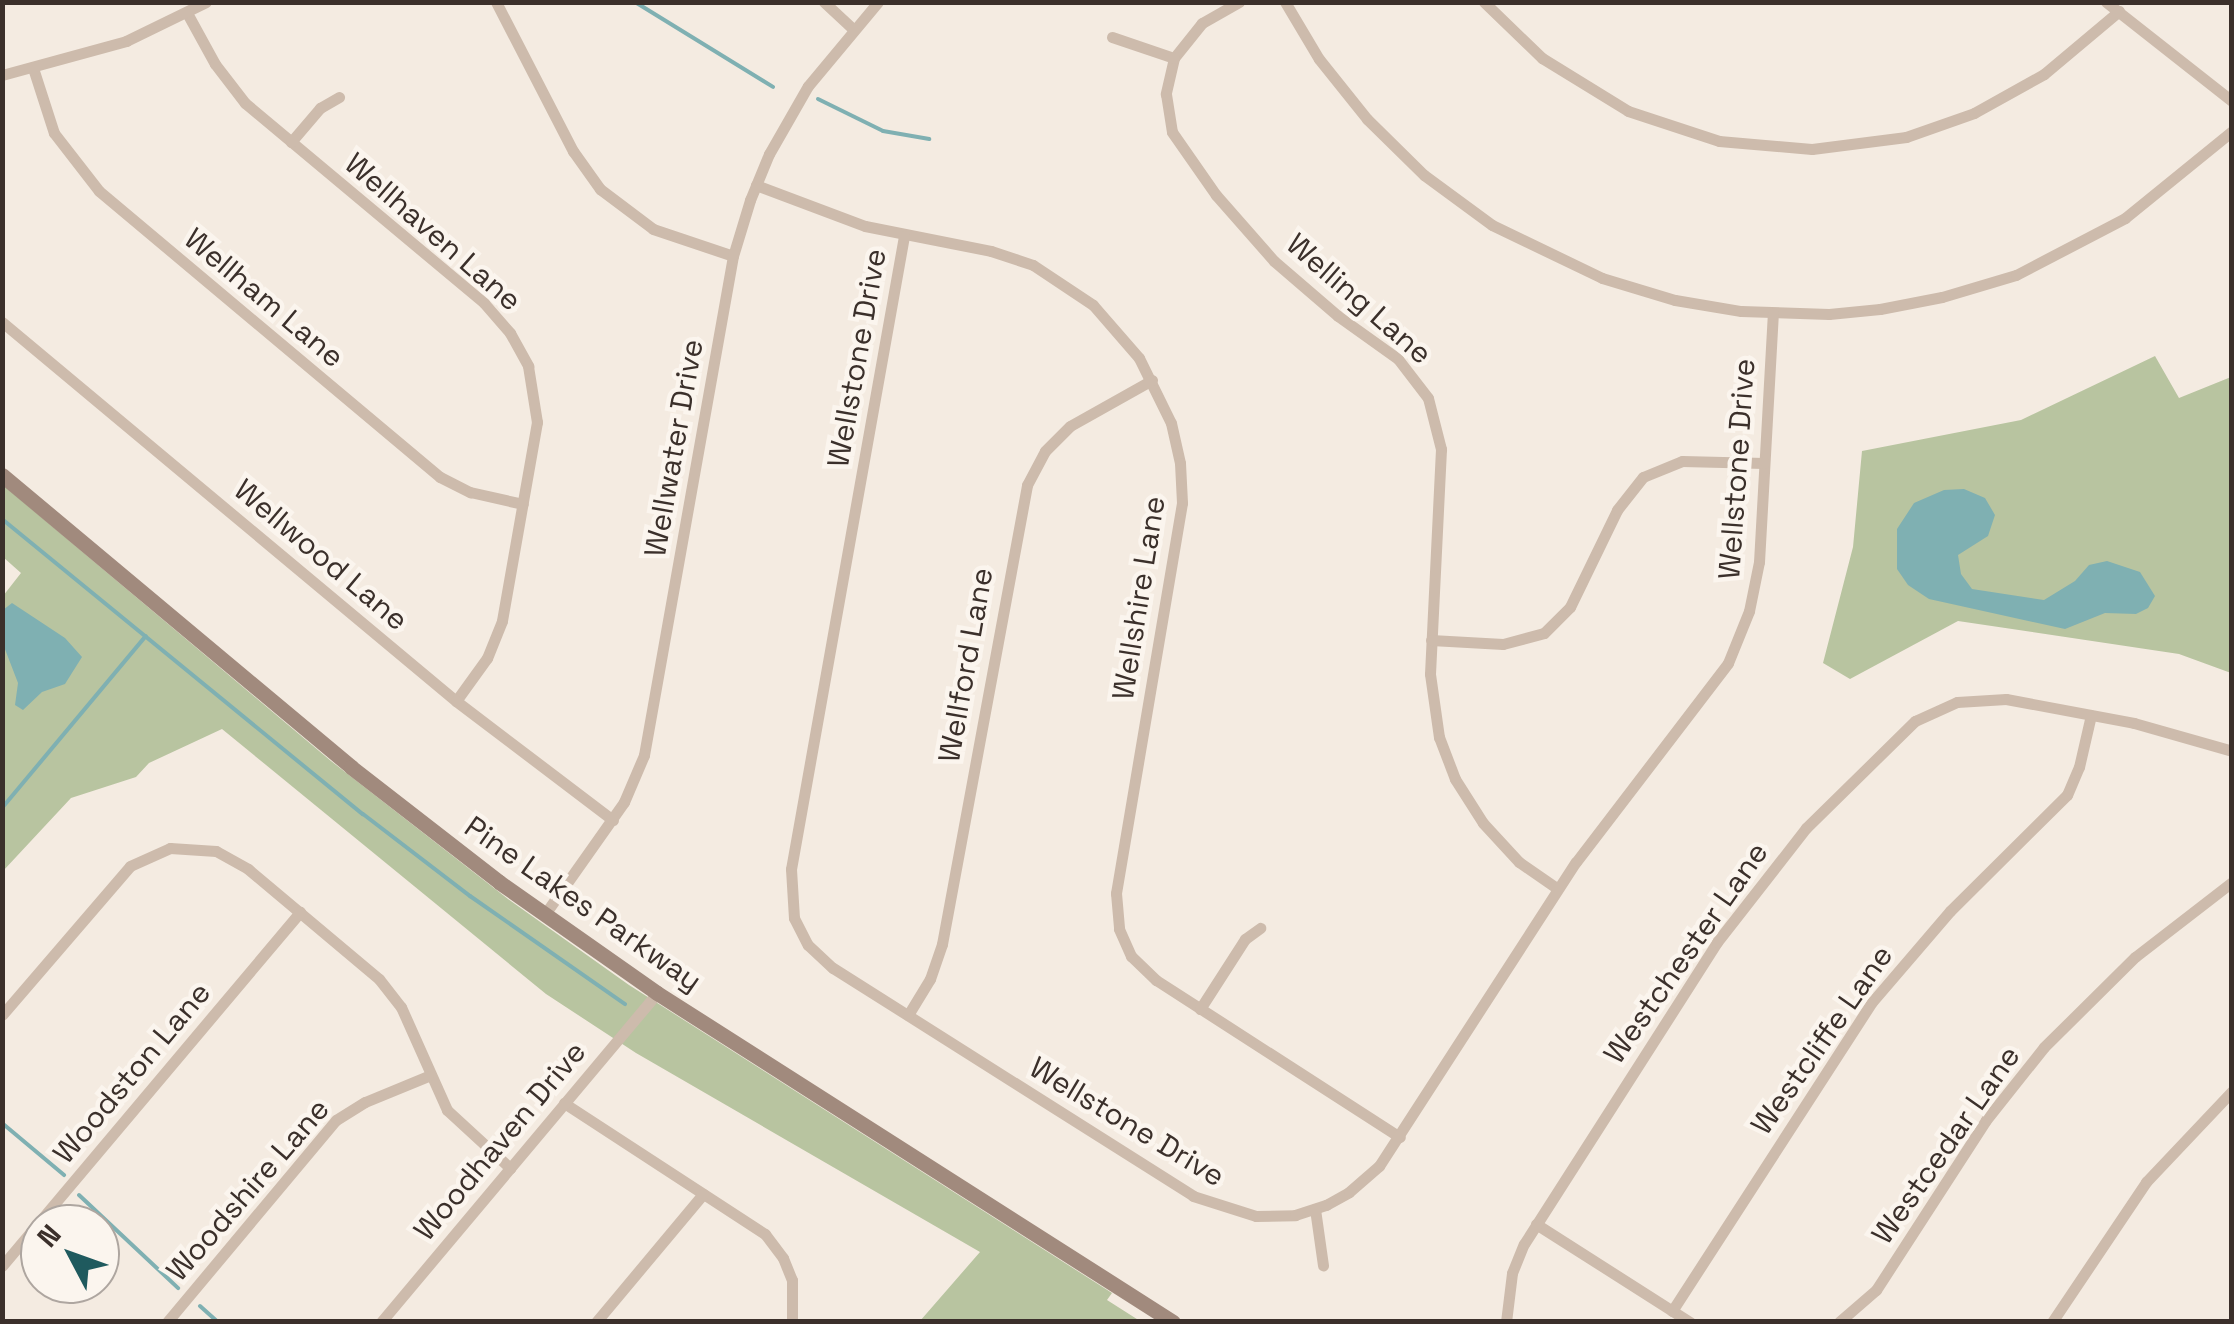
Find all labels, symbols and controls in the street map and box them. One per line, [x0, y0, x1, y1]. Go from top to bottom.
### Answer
street label: Wellhaven Lane [337, 145, 529, 319]
street label: Wellham Lane [177, 221, 351, 375]
street label: Welling Lane [1279, 226, 1439, 372]
street label: Wellstone Drive [820, 246, 894, 470]
street label: Wellwater Drive [637, 336, 711, 560]
street label: Wellstone Drive [1711, 357, 1763, 581]
street label: Wellwood Lane [227, 472, 415, 638]
street label: Wellshire Lane [1105, 494, 1173, 702]
street label: Wellford Lane [931, 565, 1001, 765]
street label: Pine Lakes Parkway [458, 809, 708, 999]
street label: Westchester Lane [1596, 835, 1776, 1071]
street label: Westcliffe Lane [1743, 939, 1901, 1141]
street label: Woodston Lane [46, 975, 218, 1171]
street label: Woodhaven Drive [406, 1034, 594, 1248]
street label: Westcedar Lane [1864, 1039, 2028, 1251]
street label: Wellstone Drive [1023, 1050, 1231, 1194]
street label: Woodshire Lane [159, 1091, 337, 1289]
north arrow [20, 1204, 120, 1304]
text: N [29, 1217, 69, 1255]

